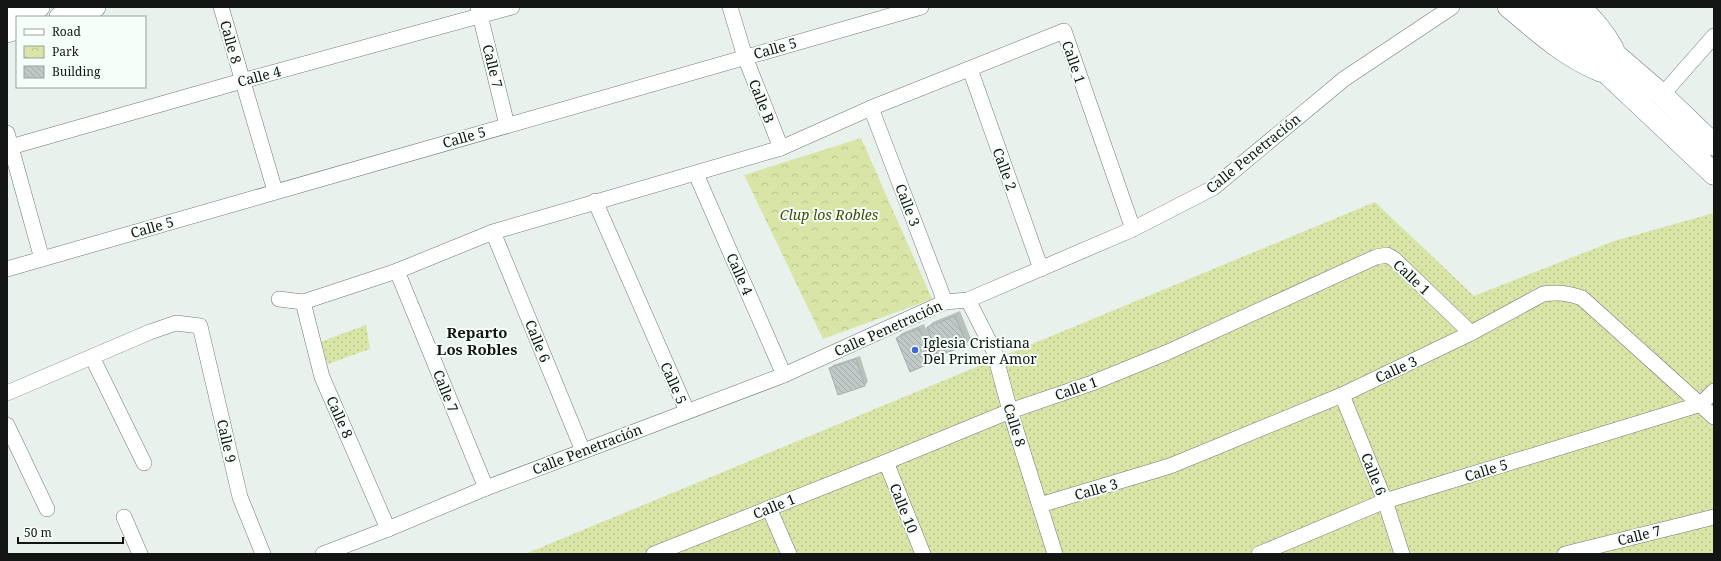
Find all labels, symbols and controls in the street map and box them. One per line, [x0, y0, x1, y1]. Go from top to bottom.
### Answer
legend [16, 16, 146, 88]
street label: Calle 8 [216, 18, 246, 66]
text: Road [52, 23, 82, 40]
street label: Calle 5 [751, 33, 799, 63]
street label: Calle 1 [1058, 38, 1090, 86]
street label: Calle 7 [478, 42, 508, 90]
text: Park [52, 43, 80, 60]
street label: Calle 4 [235, 61, 283, 91]
text: Building [52, 63, 101, 80]
street label: Calle B [745, 76, 779, 126]
street label: Calle Penetración [1202, 109, 1304, 197]
street label: Calle 5 [440, 122, 488, 152]
street label: Calle 2 [989, 145, 1021, 193]
street label: Calle 3 [891, 181, 925, 229]
park label: Clup los Robles [780, 205, 879, 224]
street label: Calle 5 [128, 212, 176, 242]
street label: Calle 4 [722, 250, 758, 298]
street label: Calle 1 [1389, 255, 1435, 299]
street label: Calle Penetración [831, 296, 945, 360]
street label: Calle 6 [521, 317, 555, 365]
district label: Reparto Los Robles [437, 322, 517, 359]
place label: Iglesia Cristiana Del Primer Amor [923, 333, 1037, 368]
marker: Iglesia Cristiana Del Primer Amor [910, 345, 920, 355]
street label: Calle 3 [1372, 351, 1420, 387]
street label: Calle 5 [656, 359, 692, 407]
street label: Calle 7 [429, 367, 463, 415]
street label: Calle 1 [1052, 372, 1100, 404]
street label: Calle 8 [322, 393, 358, 441]
street label: Calle 8 [999, 401, 1031, 449]
street label: Calle 9 [213, 417, 241, 465]
street label: Calle Penetración [529, 419, 645, 479]
street label: Calle 6 [1357, 450, 1391, 498]
street label: Calle 5 [1462, 454, 1510, 486]
street label: Calle 3 [1072, 474, 1120, 504]
street label: Calle 10 [885, 480, 923, 536]
street label: Calle 1 [750, 489, 798, 523]
scale bar [18, 519, 123, 545]
street label: Calle 7 [1615, 520, 1663, 550]
text: 50 m [24, 524, 52, 541]

